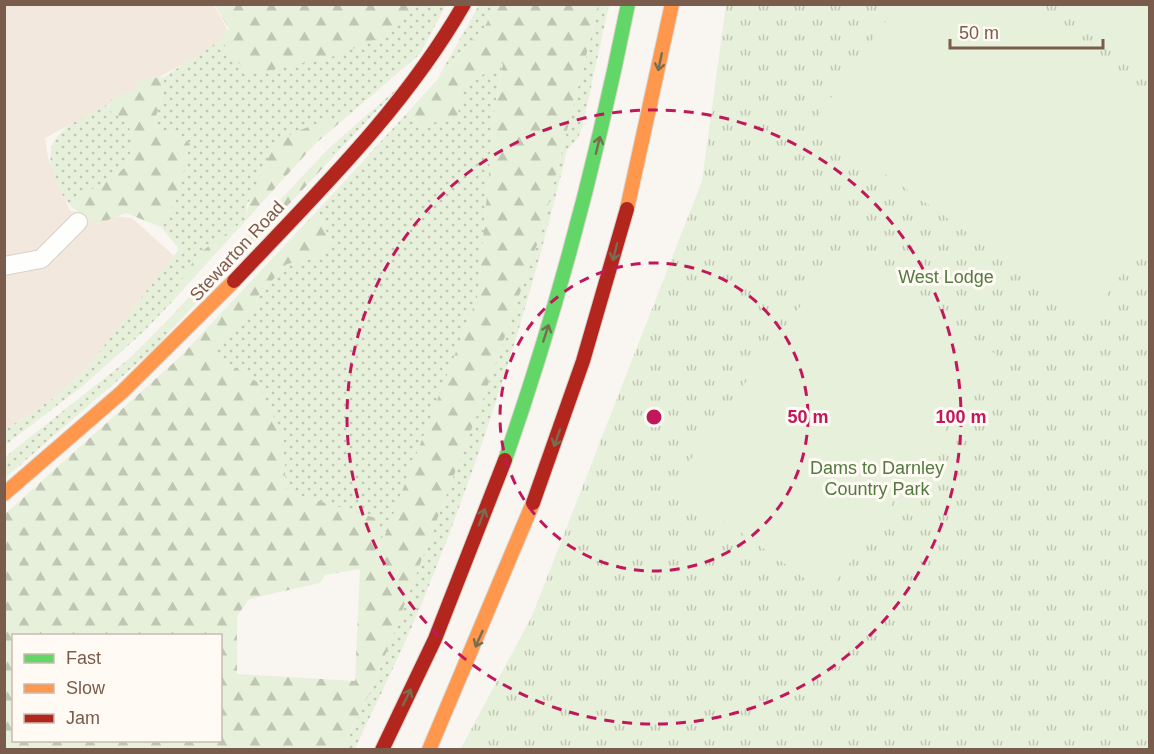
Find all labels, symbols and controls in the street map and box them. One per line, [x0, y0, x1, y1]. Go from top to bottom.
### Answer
scale bar [950, 12, 1103, 50]
text: 50 m [959, 23, 999, 43]
one-way arrow [654, 52, 666, 71]
one-way arrow [593, 136, 605, 155]
street label: Stewarton Road [186, 197, 288, 305]
one-way arrow [609, 242, 621, 261]
park label: West Lodge [898, 267, 994, 287]
one-way arrow [541, 324, 552, 343]
centre of rings [644, 407, 664, 427]
text: 50 m [787, 407, 829, 427]
text: 100 m [935, 407, 987, 427]
one-way arrow [550, 428, 561, 446]
park label: Dams to Darnley Country Park [810, 458, 944, 499]
one-way arrow [477, 508, 488, 527]
one-way arrow [473, 629, 484, 648]
legend [12, 634, 222, 742]
text: Fast [66, 648, 101, 668]
text: Slow [66, 678, 106, 698]
one-way arrow [401, 688, 413, 706]
text: Jam [66, 708, 100, 728]

